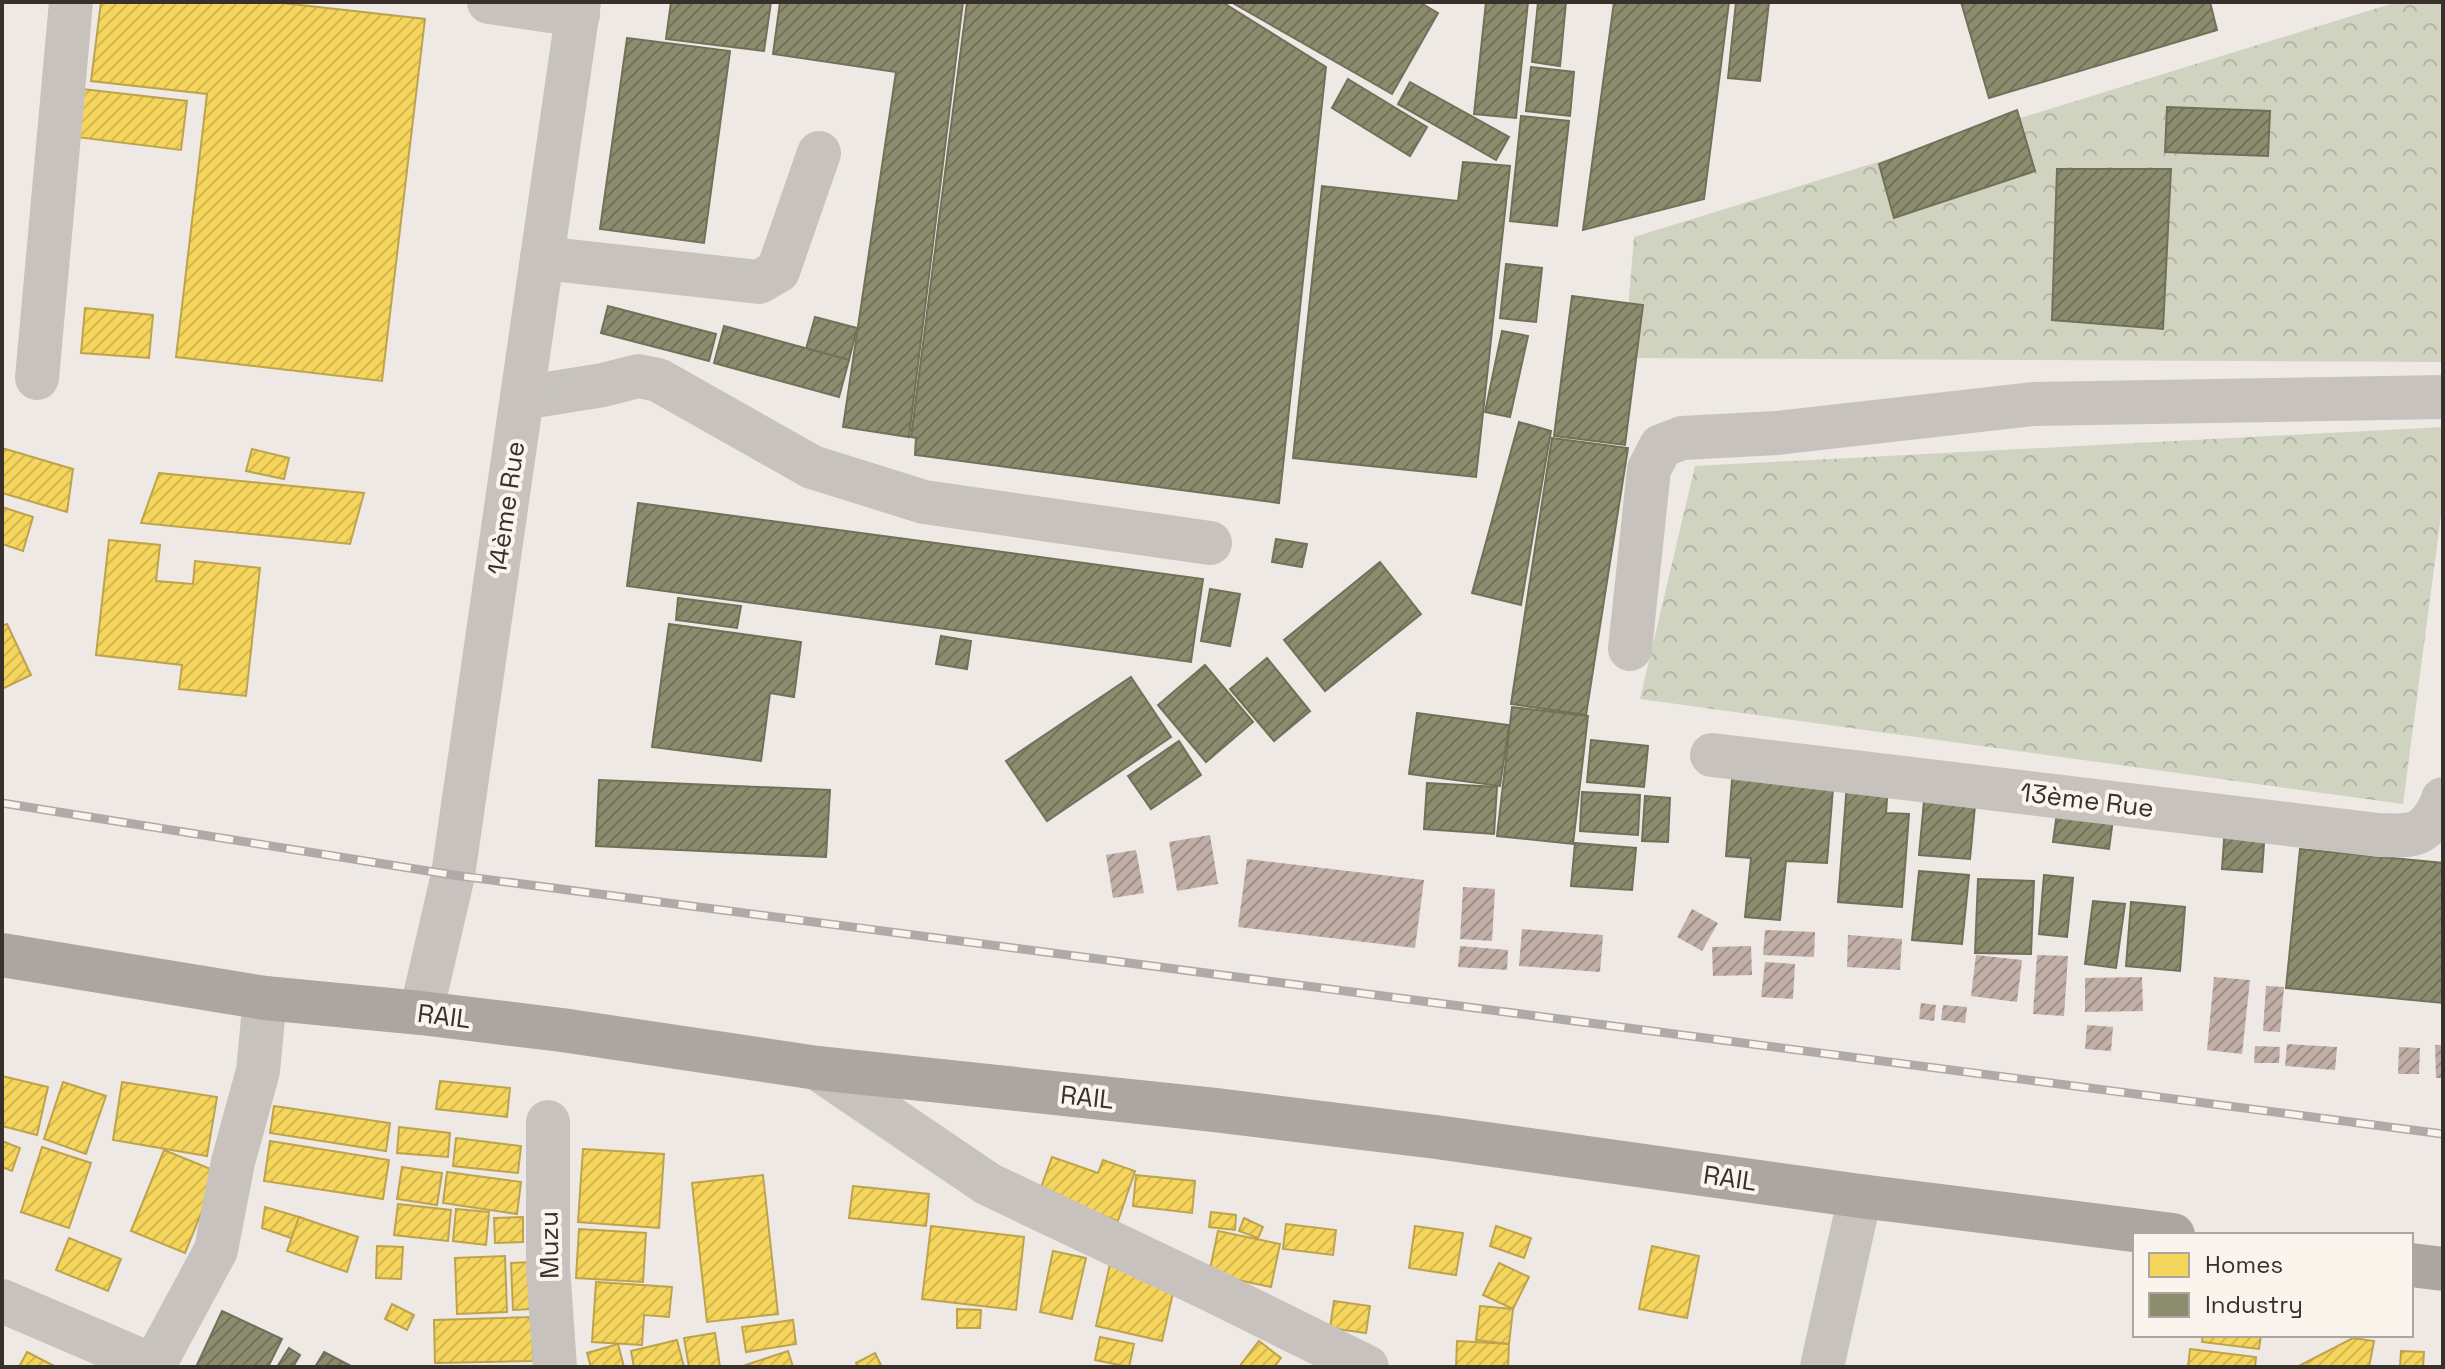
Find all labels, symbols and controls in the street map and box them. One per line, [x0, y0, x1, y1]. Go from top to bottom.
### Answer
street label: 14ème Rue [480, 439, 532, 577]
street label: 13ème Rue [2018, 775, 2156, 825]
street label: RAIL [415, 996, 473, 1036]
street label: RAIL [1059, 1077, 1115, 1117]
street label: RAIL [1701, 1157, 1759, 1199]
street label: Muzu [531, 1211, 567, 1279]
legend [2133, 1233, 2413, 1337]
text: Homes [2205, 1249, 2283, 1280]
text: Industry [2205, 1289, 2303, 1320]

